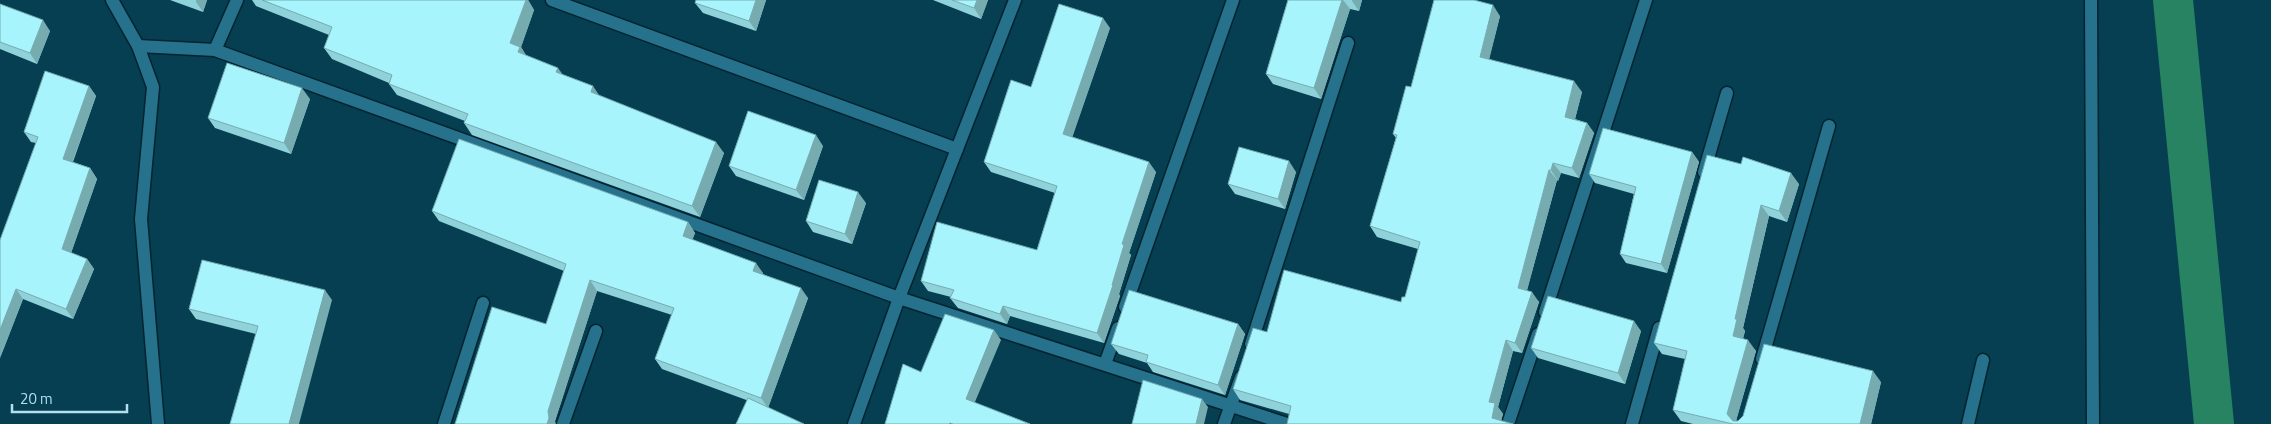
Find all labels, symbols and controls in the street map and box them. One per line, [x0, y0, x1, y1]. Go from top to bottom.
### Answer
scale bar [12, 382, 128, 414]
text: 20 m [20, 387, 53, 410]

